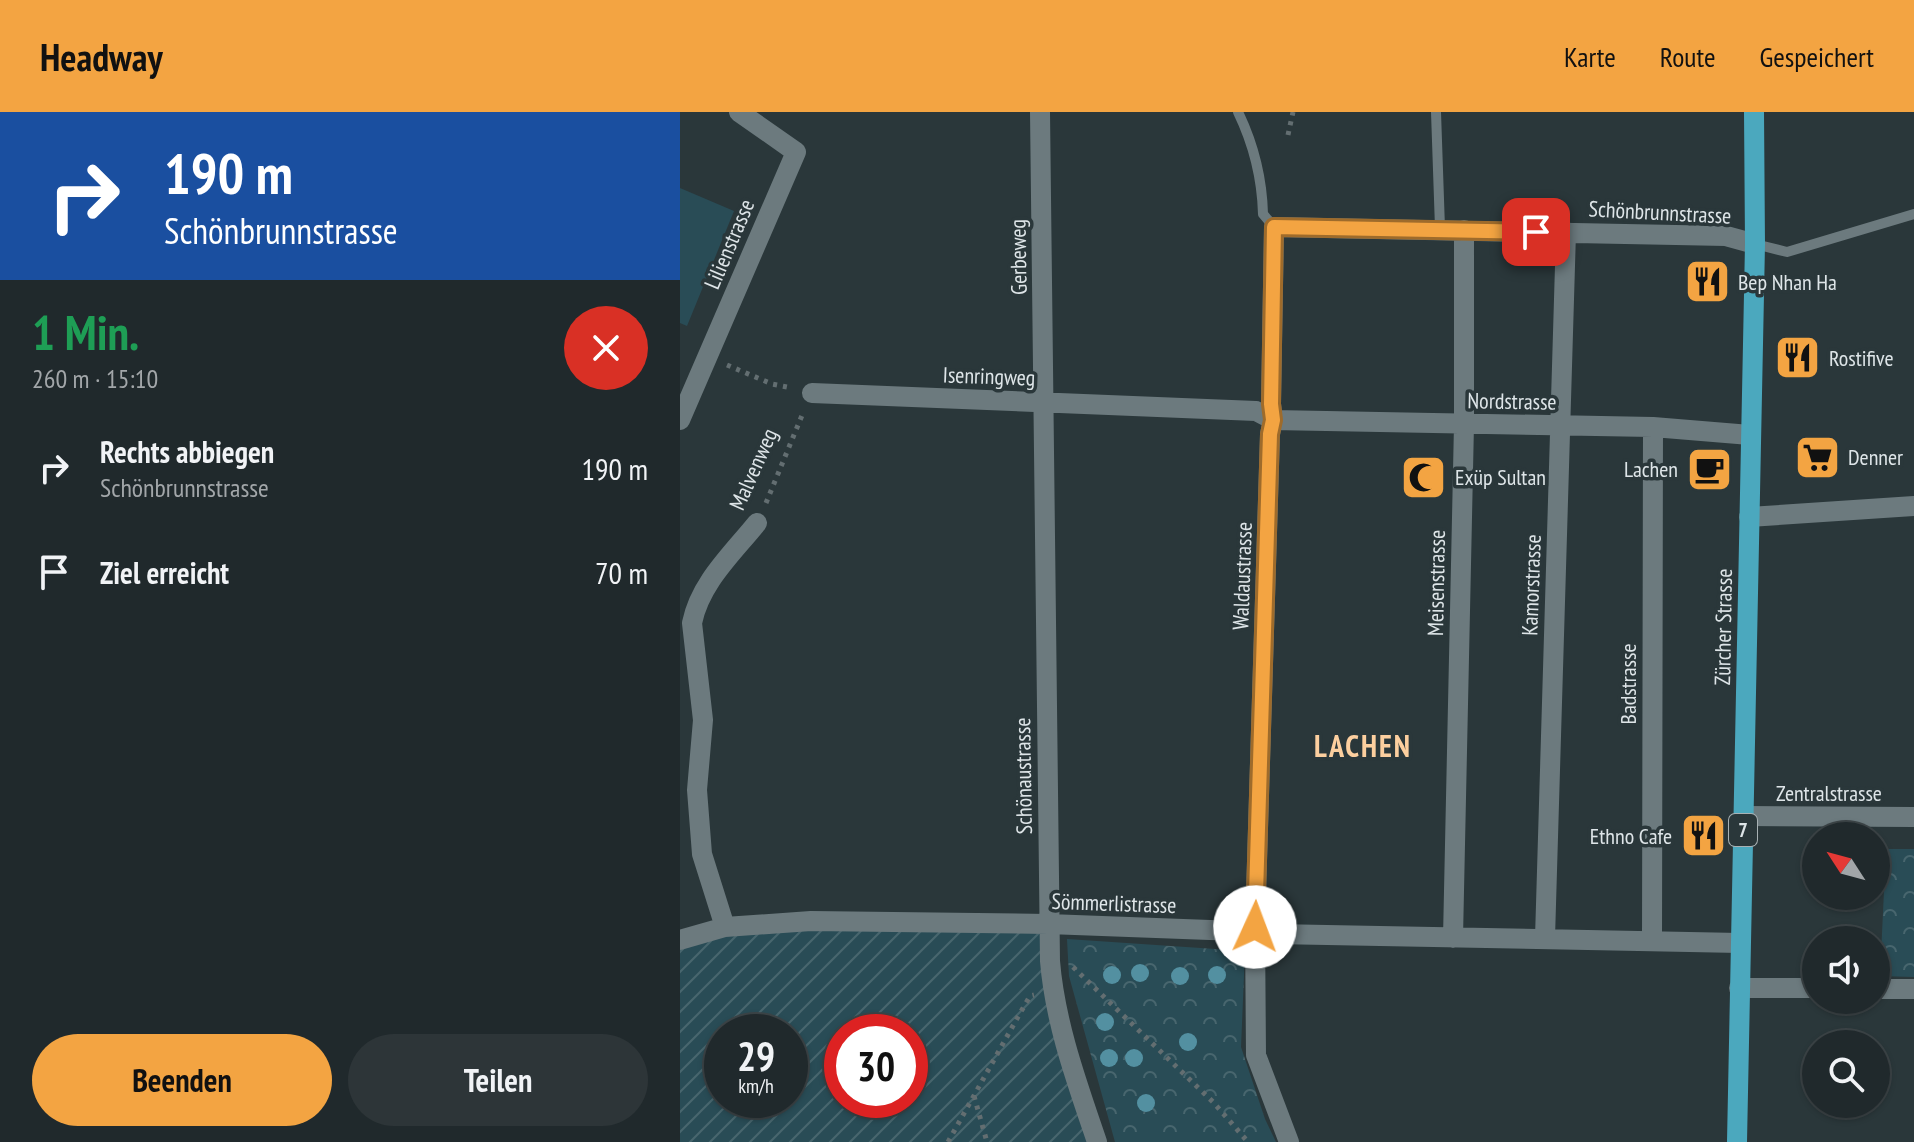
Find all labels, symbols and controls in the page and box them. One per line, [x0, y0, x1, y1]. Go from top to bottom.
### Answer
text: Headway [40, 32, 163, 81]
text: Karte [1564, 38, 1616, 75]
text: Route [1660, 38, 1715, 75]
text: Gespeichert [1759, 38, 1874, 75]
text: 190 m [164, 137, 293, 209]
icon: right [32, 144, 136, 248]
street label: Schönbrunnstrasse [1588, 194, 1732, 230]
street label: Lilienstrasse [698, 195, 760, 293]
pin [1502, 198, 1570, 266]
text: Schönbrunnstrasse [164, 207, 398, 254]
icon: arrive [1514, 210, 1558, 254]
street label: Gerbeweg [1003, 219, 1033, 295]
restaurant icon: Bep Nhan Ha [1683, 258, 1731, 306]
place label: Bep Nhan Ha [1738, 268, 1837, 296]
text: 1 Min. [32, 301, 139, 363]
button: close [564, 306, 648, 390]
restaurant icon: Rostifive [1774, 334, 1822, 382]
place label: Rostifive [1829, 344, 1894, 372]
street label: Isenringweg [942, 360, 1036, 392]
text: 260 m · 15:10 [32, 362, 158, 395]
street label: Nordstrasse [1467, 386, 1557, 416]
street label: Malvenweg [723, 424, 783, 514]
text: Rechts abbiegen [100, 432, 274, 471]
supermarket icon: Denner [1793, 433, 1841, 481]
place label: Denner [1848, 443, 1903, 471]
cafe icon: Lachen [1685, 445, 1733, 493]
icon: right [32, 446, 76, 490]
text: 190 m [582, 449, 648, 488]
mosque icon: Exüp Sultan [1400, 453, 1448, 501]
place label: Lachen [1624, 455, 1678, 483]
place label: Exüp Sultan [1455, 463, 1546, 491]
text: Schönbrunnstrasse [100, 471, 269, 504]
street label: Waldaustrasse [1226, 521, 1258, 631]
street label: Meisenstrasse [1421, 530, 1451, 636]
street label: Kamorstrasse [1515, 534, 1547, 636]
icon: arrive [32, 550, 76, 594]
text: Ziel erreicht [100, 553, 229, 592]
text: 70 m [595, 553, 648, 592]
street label: Zürcher Strasse [1708, 568, 1738, 686]
street label: Badstrasse [1614, 644, 1642, 724]
street label: Schönaustrasse [1008, 717, 1038, 835]
district label: LACHEN [1314, 726, 1412, 765]
street label: Zentralstrasse [1776, 779, 1882, 807]
restaurant icon: Ethno Cafe [1679, 812, 1727, 860]
road number: 7 [1729, 814, 1757, 846]
place label: Ethno Cafe [1590, 822, 1672, 850]
north arrow [1802, 822, 1890, 910]
map controls [1802, 822, 1890, 1118]
position arrow [1213, 885, 1297, 969]
street label: Sömmerlistrasse [1051, 887, 1177, 919]
button: sound [1802, 926, 1890, 1014]
speed limit sign: 30 [824, 1014, 928, 1118]
text: 29 [737, 1030, 775, 1082]
button: search [1802, 1030, 1890, 1118]
button: Beenden [32, 1034, 332, 1126]
button: Teilen [348, 1034, 648, 1126]
text: km/h [738, 1073, 774, 1099]

